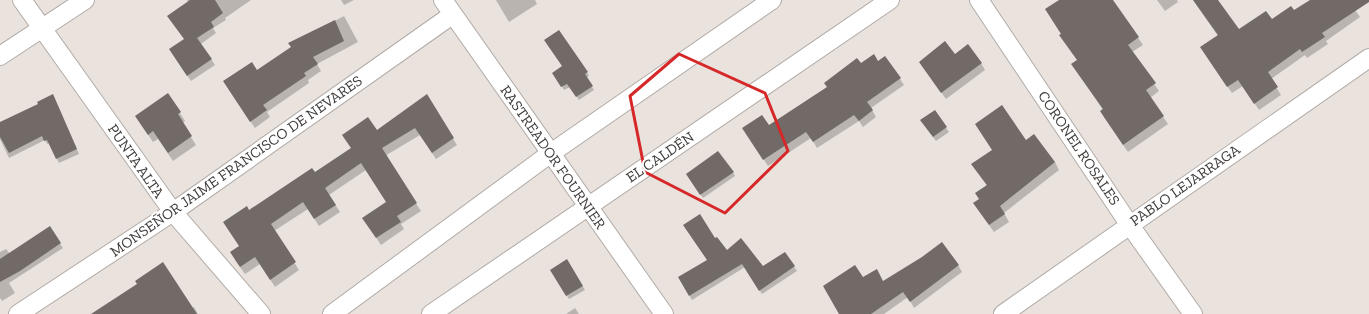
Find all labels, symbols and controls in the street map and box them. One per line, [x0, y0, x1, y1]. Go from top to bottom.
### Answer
street label: MONSEÑOR JAIME FRANCISCO DE NEVARES [106, 72, 366, 260]
street label: RASTREADOR FOURNIER [497, 82, 610, 233]
street label: CORONEL ROSALES [1034, 87, 1124, 209]
street label: PUNTA ALTA [104, 120, 168, 202]
street label: EL CALDÉN [623, 128, 697, 186]
street label: PABLO LEJARRAGA [1127, 140, 1244, 230]

